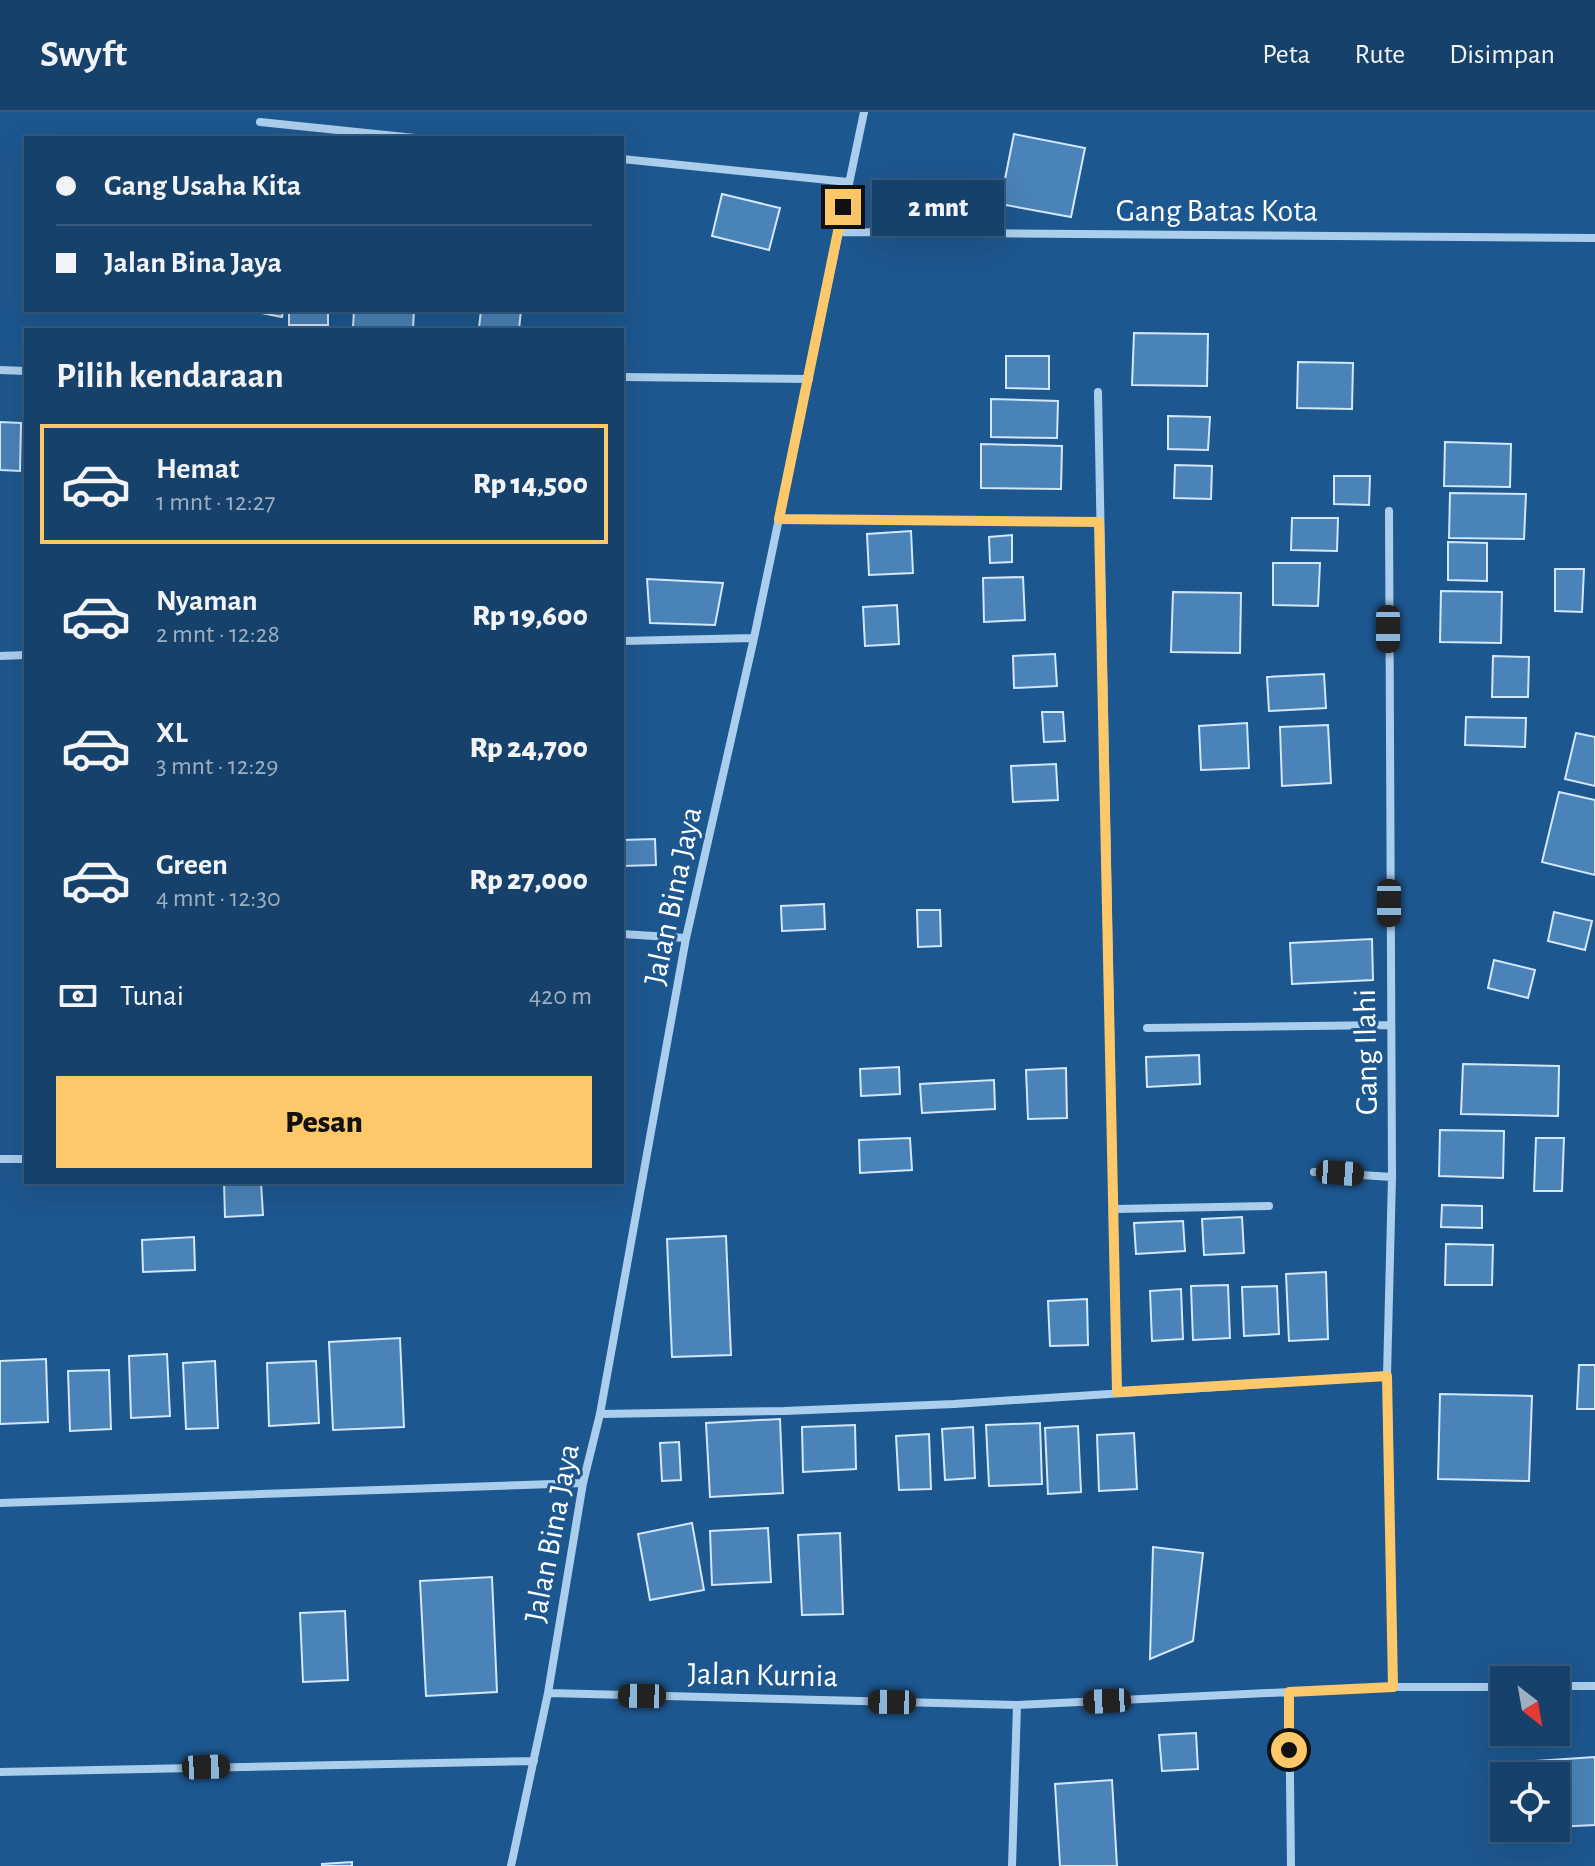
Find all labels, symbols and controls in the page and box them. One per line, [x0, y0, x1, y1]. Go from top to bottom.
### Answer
text: Swyft [40, 36, 127, 74]
text: Peta [1262, 41, 1311, 69]
text: Rute [1355, 41, 1405, 69]
text: Disimpan [1449, 41, 1555, 69]
text: Gang Usaha Kita [104, 171, 301, 201]
callout: 2 mnt [871, 179, 1003, 235]
route end [825, 189, 861, 225]
text: 2 mnt [908, 195, 968, 221]
street label: Gang Batas Kota [1116, 195, 1318, 227]
text: Jalan Bina Jaya [104, 248, 282, 278]
text: Pilih kendaraan [56, 358, 284, 394]
icon: car [60, 448, 132, 520]
text: Hemat [156, 454, 239, 484]
text: Rp 14,500 [473, 469, 588, 499]
text: 1 mnt · 12:27 [156, 489, 275, 515]
icon: car [60, 580, 132, 652]
text: Nyaman [156, 586, 258, 616]
text: Rp 19,600 [472, 601, 588, 631]
car [1376, 605, 1400, 653]
text: 2 mnt · 12:28 [156, 621, 280, 647]
icon: car [60, 712, 132, 784]
text: XL [156, 718, 188, 748]
text: Rp 24,700 [469, 733, 588, 763]
text: 3 mnt · 12:29 [156, 753, 279, 779]
street label: Jalan Bina Jaya [639, 804, 707, 988]
icon: car [60, 844, 132, 916]
text: Green [156, 850, 228, 880]
text: Rp 27,000 [469, 865, 588, 895]
car [1377, 879, 1401, 927]
text: 4 mnt · 12:30 [156, 885, 281, 911]
icon: cash [56, 974, 100, 1018]
text: Tunai [120, 981, 184, 1011]
text: 420 m [529, 983, 592, 1009]
street label: Gang Ilahi [1349, 989, 1383, 1115]
button: Pesan [56, 1076, 592, 1168]
car [1315, 1159, 1365, 1187]
street label: Jalan Bina Jaya [519, 1441, 585, 1625]
street label: Jalan Kurnia [687, 1658, 839, 1692]
north arrow [1490, 1666, 1570, 1746]
map controls [1490, 1666, 1570, 1842]
car [618, 1684, 666, 1708]
car [1082, 1688, 1132, 1714]
car [868, 1690, 916, 1714]
route start [1271, 1732, 1307, 1768]
car [182, 1754, 230, 1780]
button: locate [1490, 1762, 1570, 1842]

